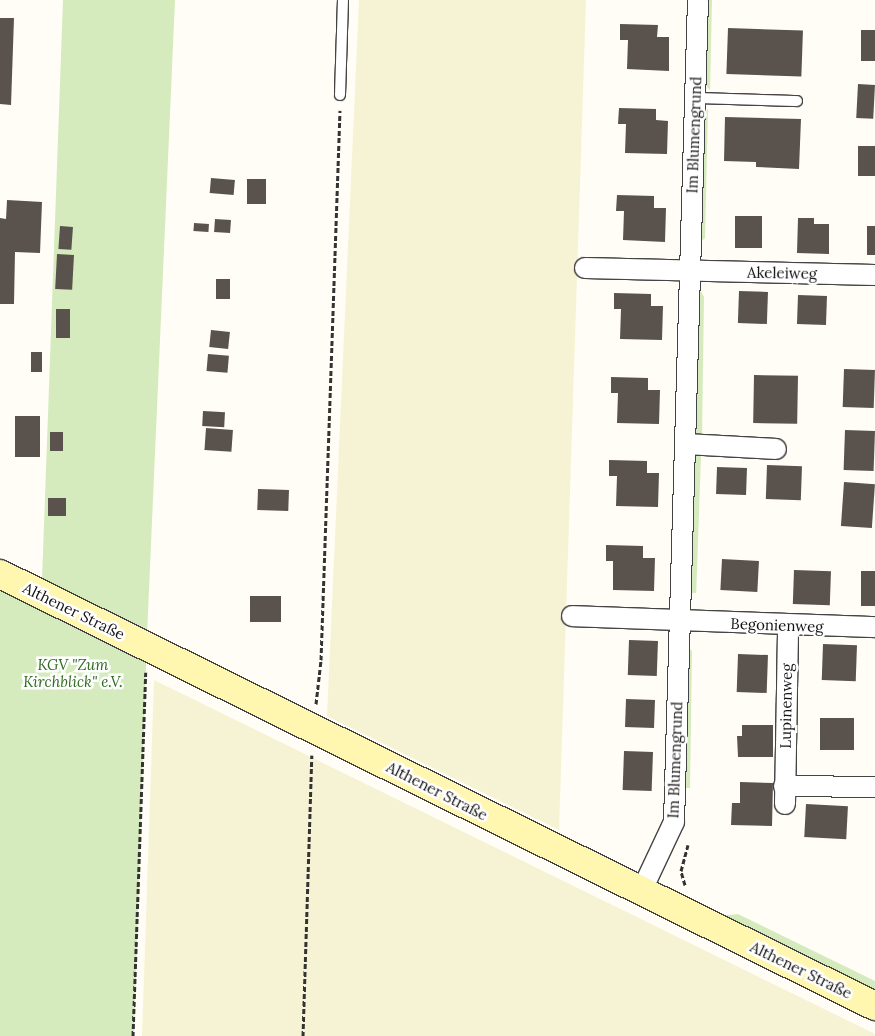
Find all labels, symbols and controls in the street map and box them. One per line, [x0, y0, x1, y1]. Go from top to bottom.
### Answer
street label: Im Blumengrund [683, 76, 705, 194]
street label: Akeleiweg [747, 263, 817, 283]
street label: Althener Straße [20, 579, 128, 643]
street label: Begonienweg [730, 614, 824, 636]
park label: KGV "Zum Kirchblick" e.V. [23, 655, 123, 690]
street label: Lupinenweg [776, 663, 796, 749]
street label: Im Blumengrund [664, 701, 686, 819]
street label: Althener Straße [384, 758, 490, 824]
street label: Althener Straße [747, 938, 855, 1002]

